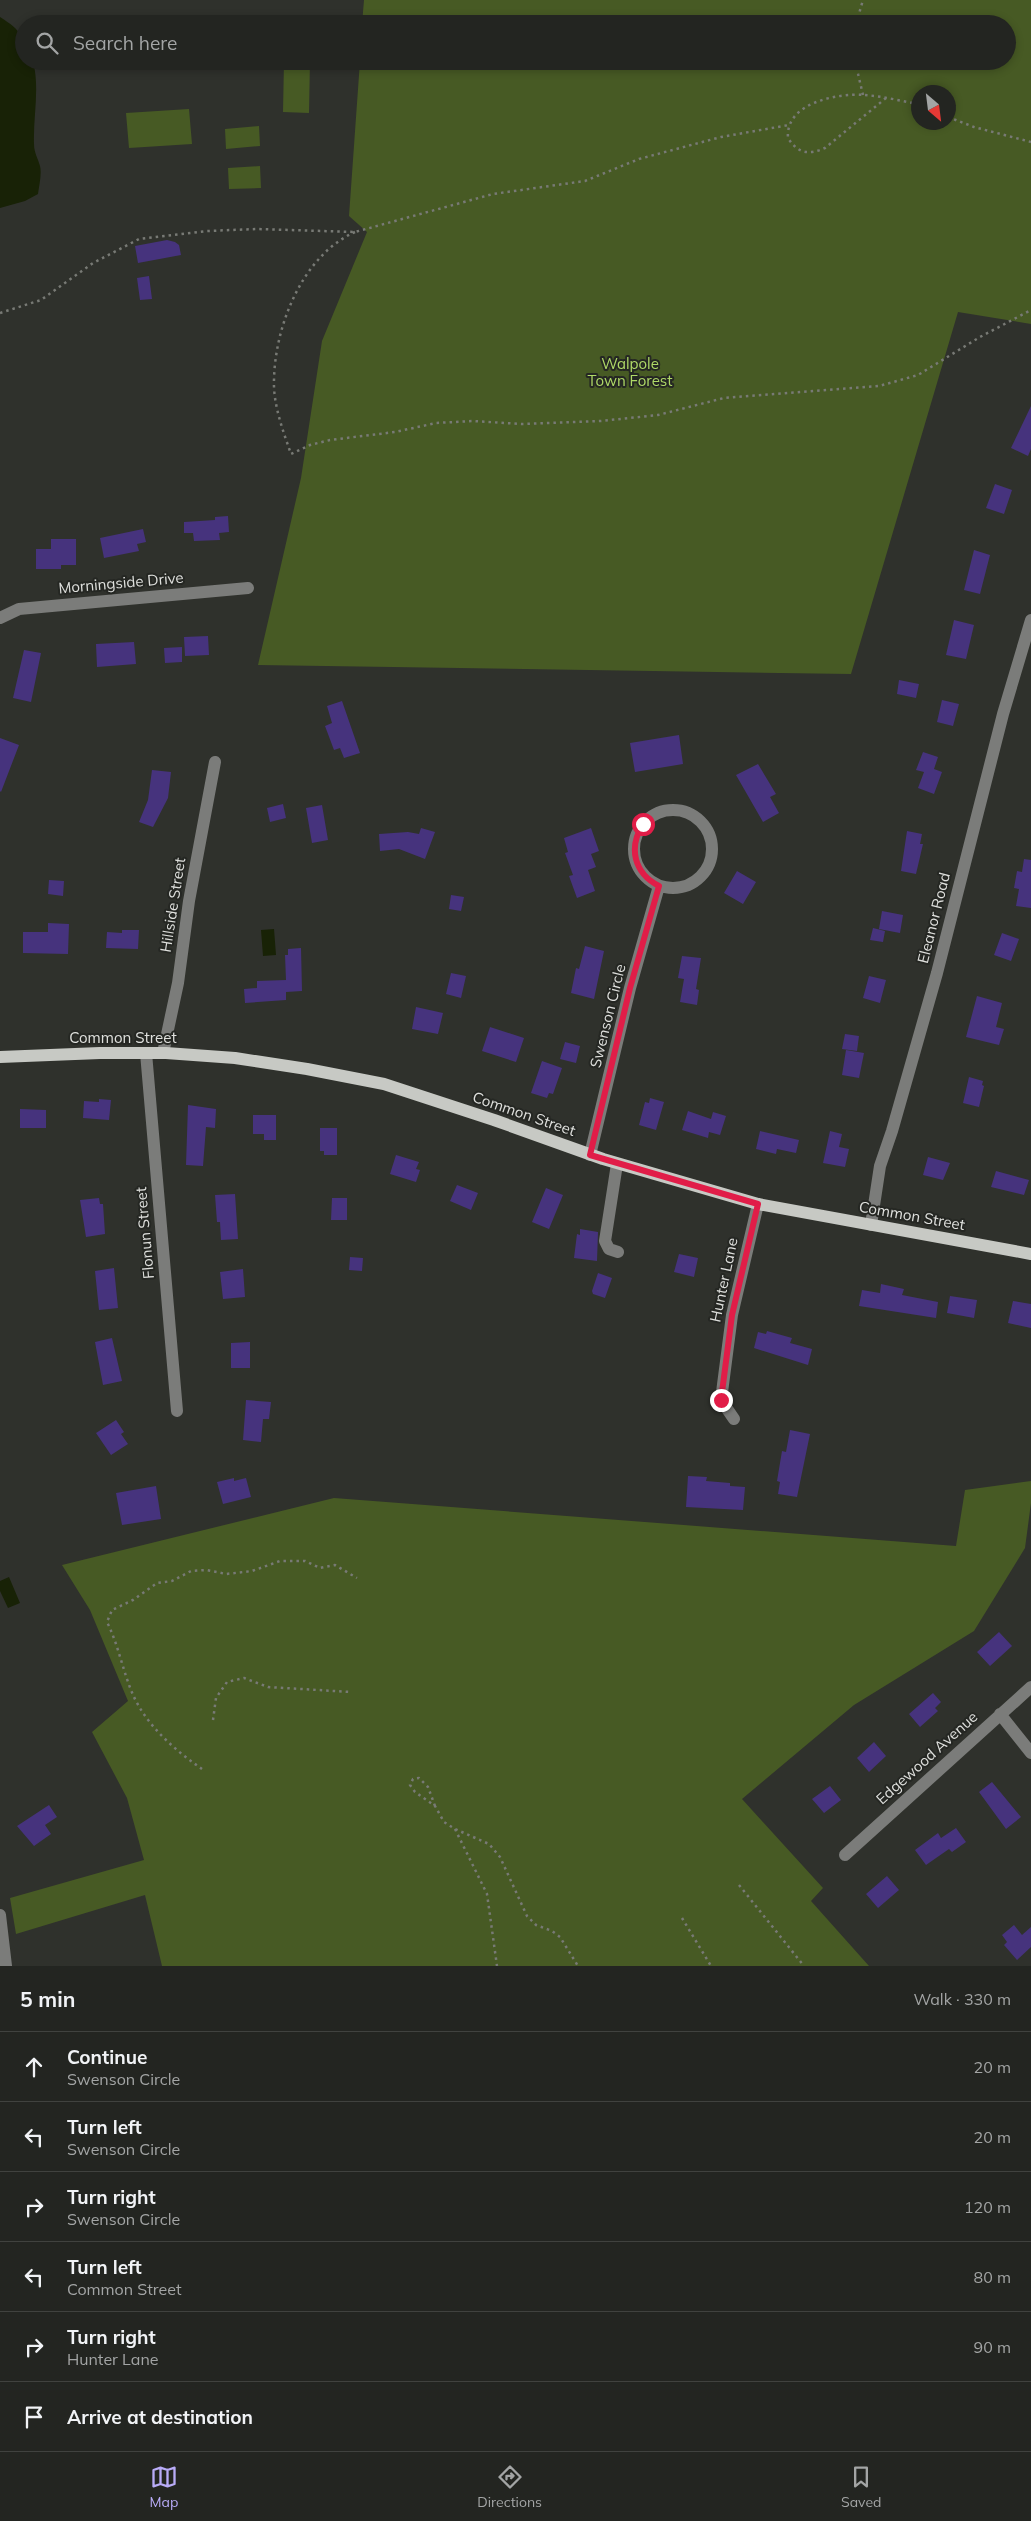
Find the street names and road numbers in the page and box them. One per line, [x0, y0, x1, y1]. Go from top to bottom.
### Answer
street label: Morningside Drive [58, 568, 184, 597]
street label: Hillside Street [156, 856, 189, 954]
street label: Eleanor Road [913, 870, 954, 965]
street label: Swenson Circle [585, 962, 630, 1070]
street label: Common Street [69, 1028, 177, 1047]
street label: Common Street [470, 1087, 578, 1140]
street label: Flonun Street [131, 1186, 158, 1280]
street label: Common Street [858, 1197, 967, 1234]
street label: Hunter Lane [705, 1236, 742, 1324]
street label: Edgewood Avenue [872, 1707, 981, 1808]

